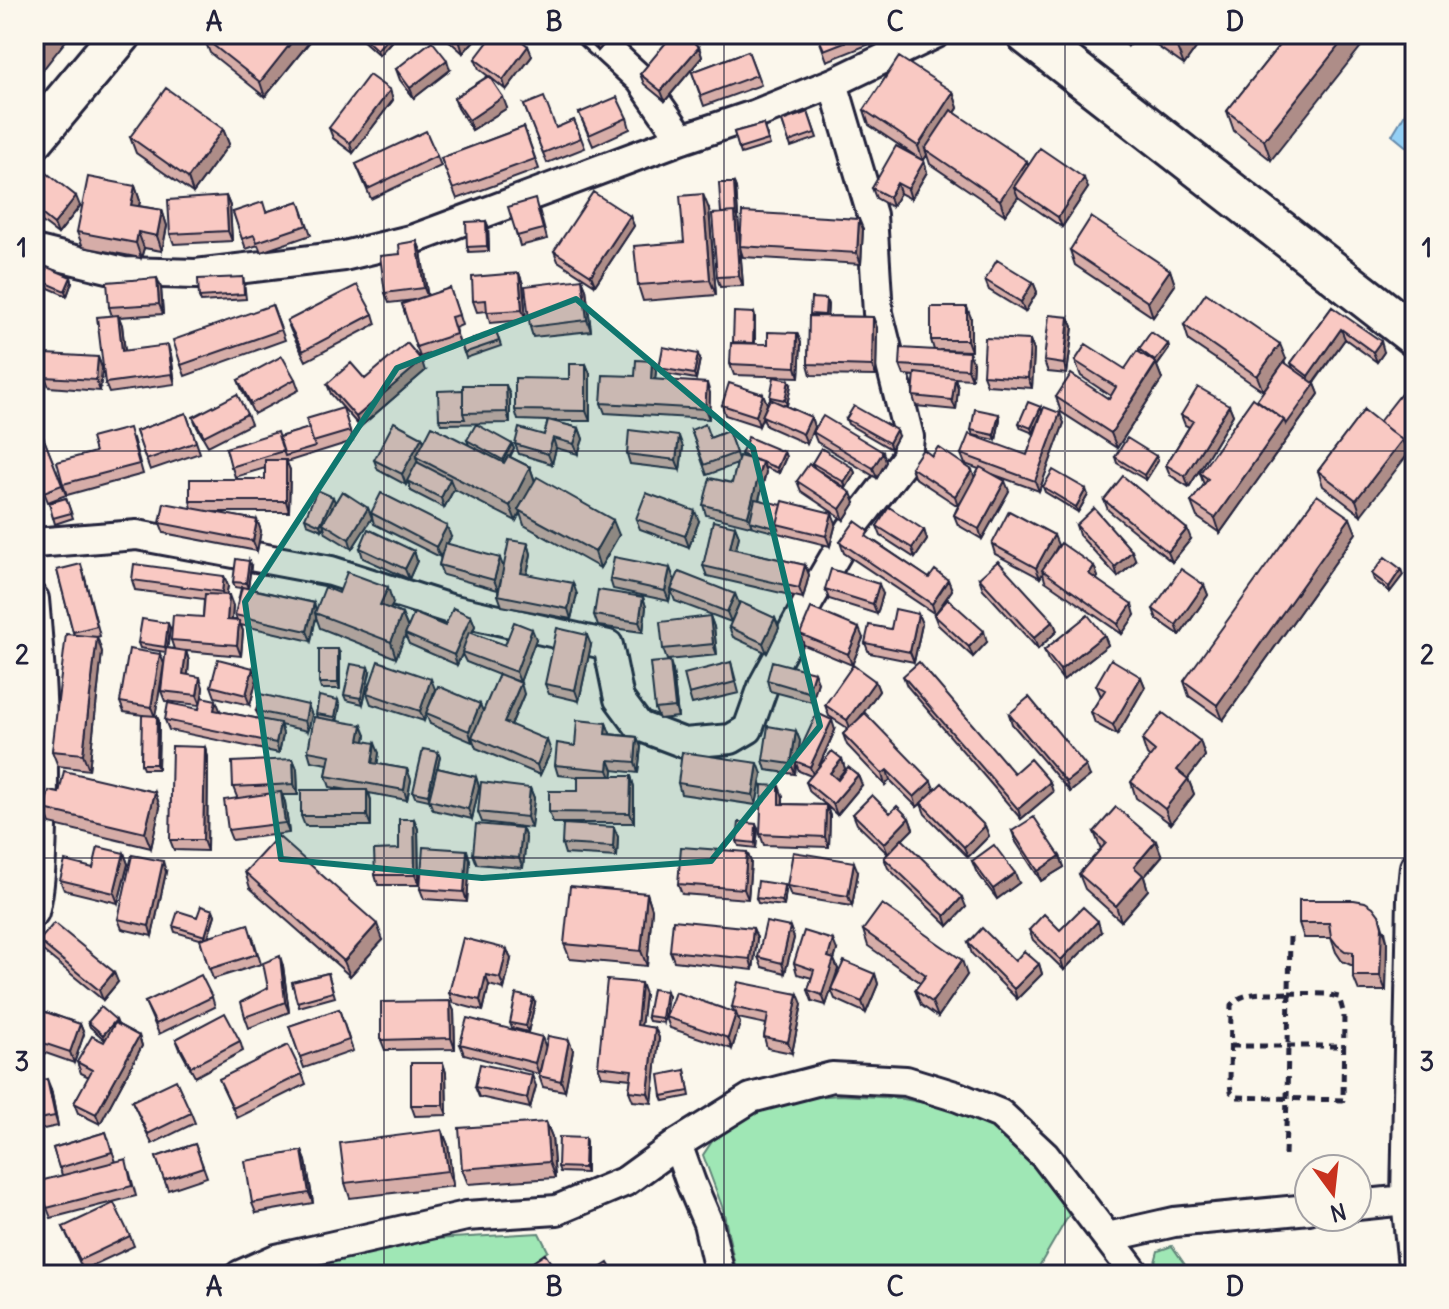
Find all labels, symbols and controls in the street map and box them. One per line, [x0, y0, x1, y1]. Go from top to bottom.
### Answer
text: A [206, 5, 223, 38]
text: B [545, 5, 563, 38]
text: C [886, 5, 904, 38]
text: D [1226, 5, 1244, 38]
text: 1 [17, 231, 27, 264]
text: 1 [1422, 231, 1432, 264]
text: 2 [15, 638, 29, 671]
text: 2 [1420, 638, 1434, 671]
text: 3 [15, 1045, 29, 1078]
text: 3 [1420, 1045, 1434, 1078]
north arrow [1293, 1153, 1373, 1233]
text: N [1327, 1197, 1349, 1228]
text: A [206, 1270, 223, 1303]
text: B [545, 1270, 563, 1303]
text: C [886, 1270, 904, 1303]
text: D [1226, 1270, 1244, 1303]

